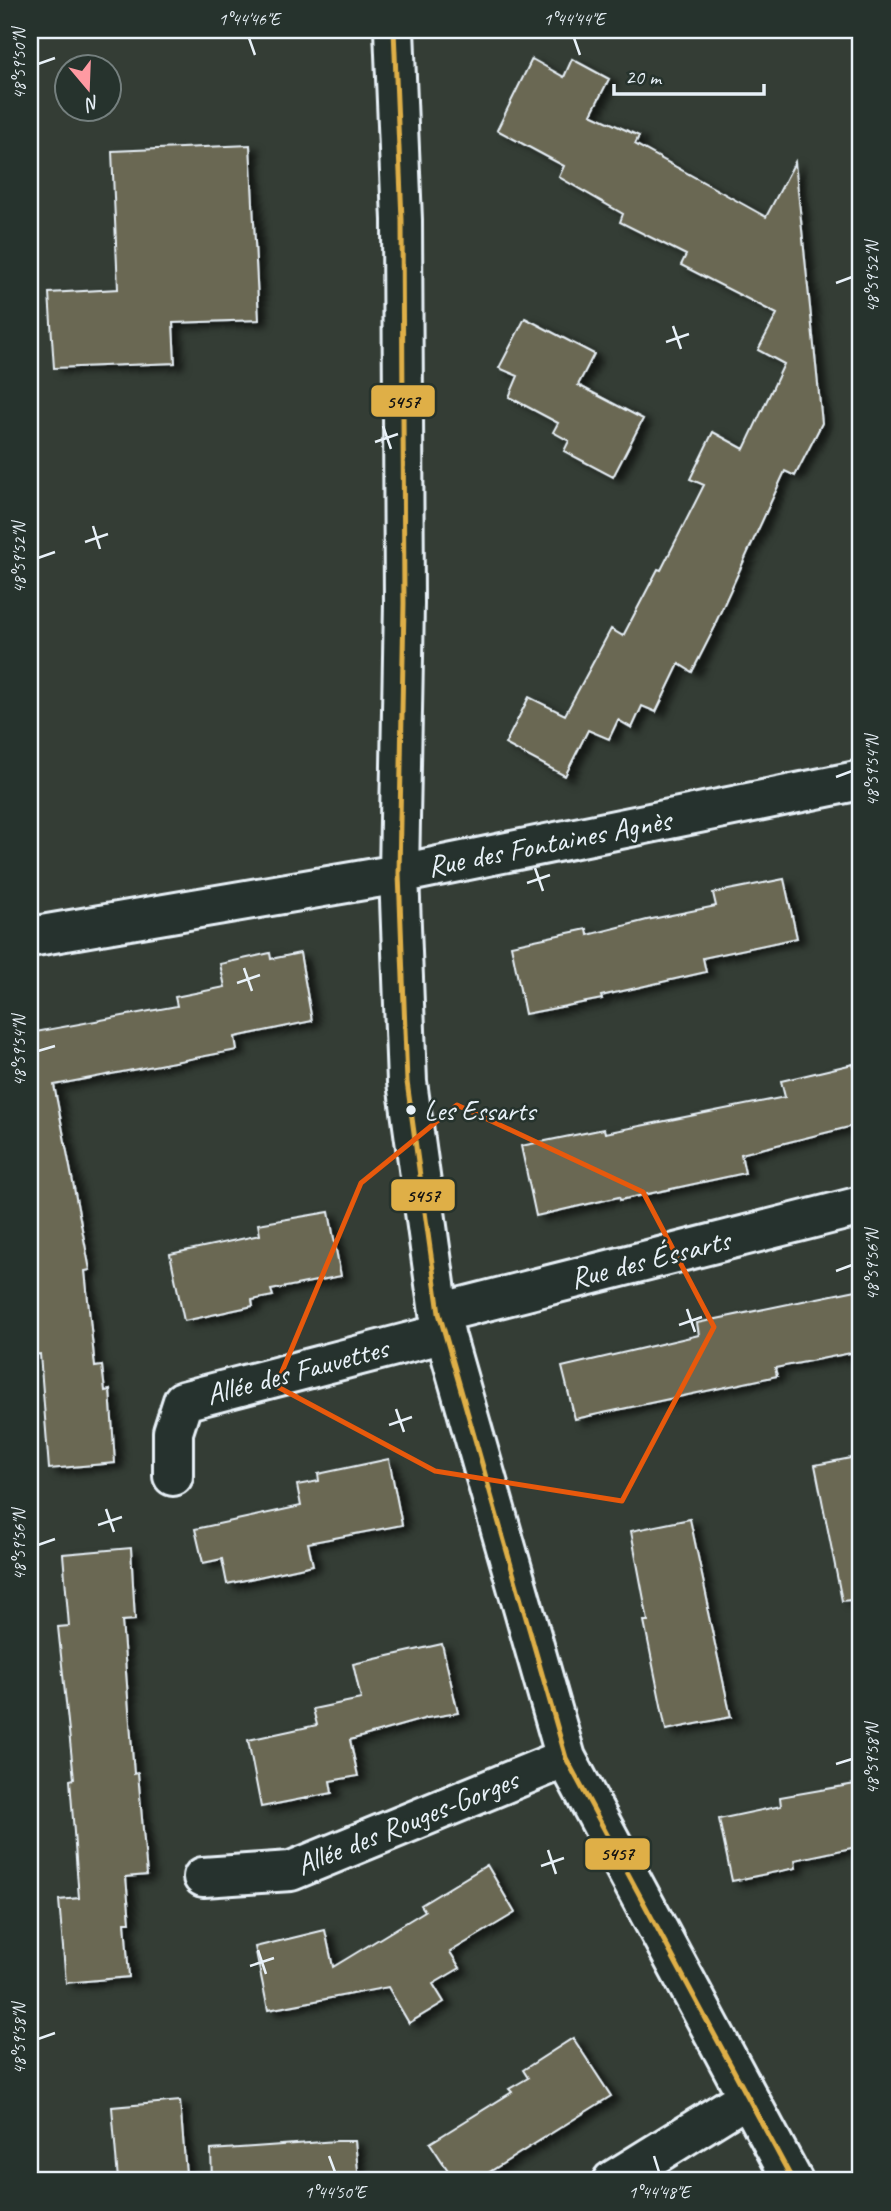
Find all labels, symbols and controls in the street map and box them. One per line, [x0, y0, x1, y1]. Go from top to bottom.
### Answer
text: 1°44'46"E [218, 8, 282, 30]
text: 1°44'44"E [543, 8, 607, 30]
text: 48°59'50"N [8, 25, 30, 99]
north arrow [52, 52, 122, 122]
scale bar [614, 52, 765, 96]
text: 20 m [625, 64, 663, 90]
text: N [81, 90, 103, 117]
text: 48°59'52"N [861, 238, 883, 312]
line badge: 5457 [370, 384, 436, 418]
text: 5457 [386, 390, 422, 414]
text: 48°59'52"N [8, 519, 30, 593]
text: 48°59'54"N [861, 732, 883, 806]
street label: Rue des Fontaines Agnès [424, 800, 677, 885]
text: 48°59'54"N [8, 1012, 30, 1086]
place label: Les Essarts [424, 1093, 538, 1128]
marker: Les Essarts [404, 1103, 418, 1117]
line badge: 5457 [390, 1178, 456, 1212]
text: 5457 [406, 1184, 442, 1208]
street label: Rue des Éssarts [566, 1220, 737, 1297]
text: 48°59'56"N [861, 1226, 883, 1300]
street label: Allée des Fauvettes [202, 1328, 395, 1414]
text: 48°59'56"N [8, 1506, 30, 1580]
text: 48°59'58"N [861, 1720, 883, 1794]
street label: Allée des Rouges-Gorges [291, 1759, 526, 1884]
line badge: 5457 [584, 1837, 651, 1871]
text: 5457 [600, 1842, 636, 1866]
text: 48°59'58"N [8, 2000, 30, 2074]
text: 1°44'50"E [304, 2181, 368, 2203]
text: 1°44'48"E [628, 2181, 692, 2203]

